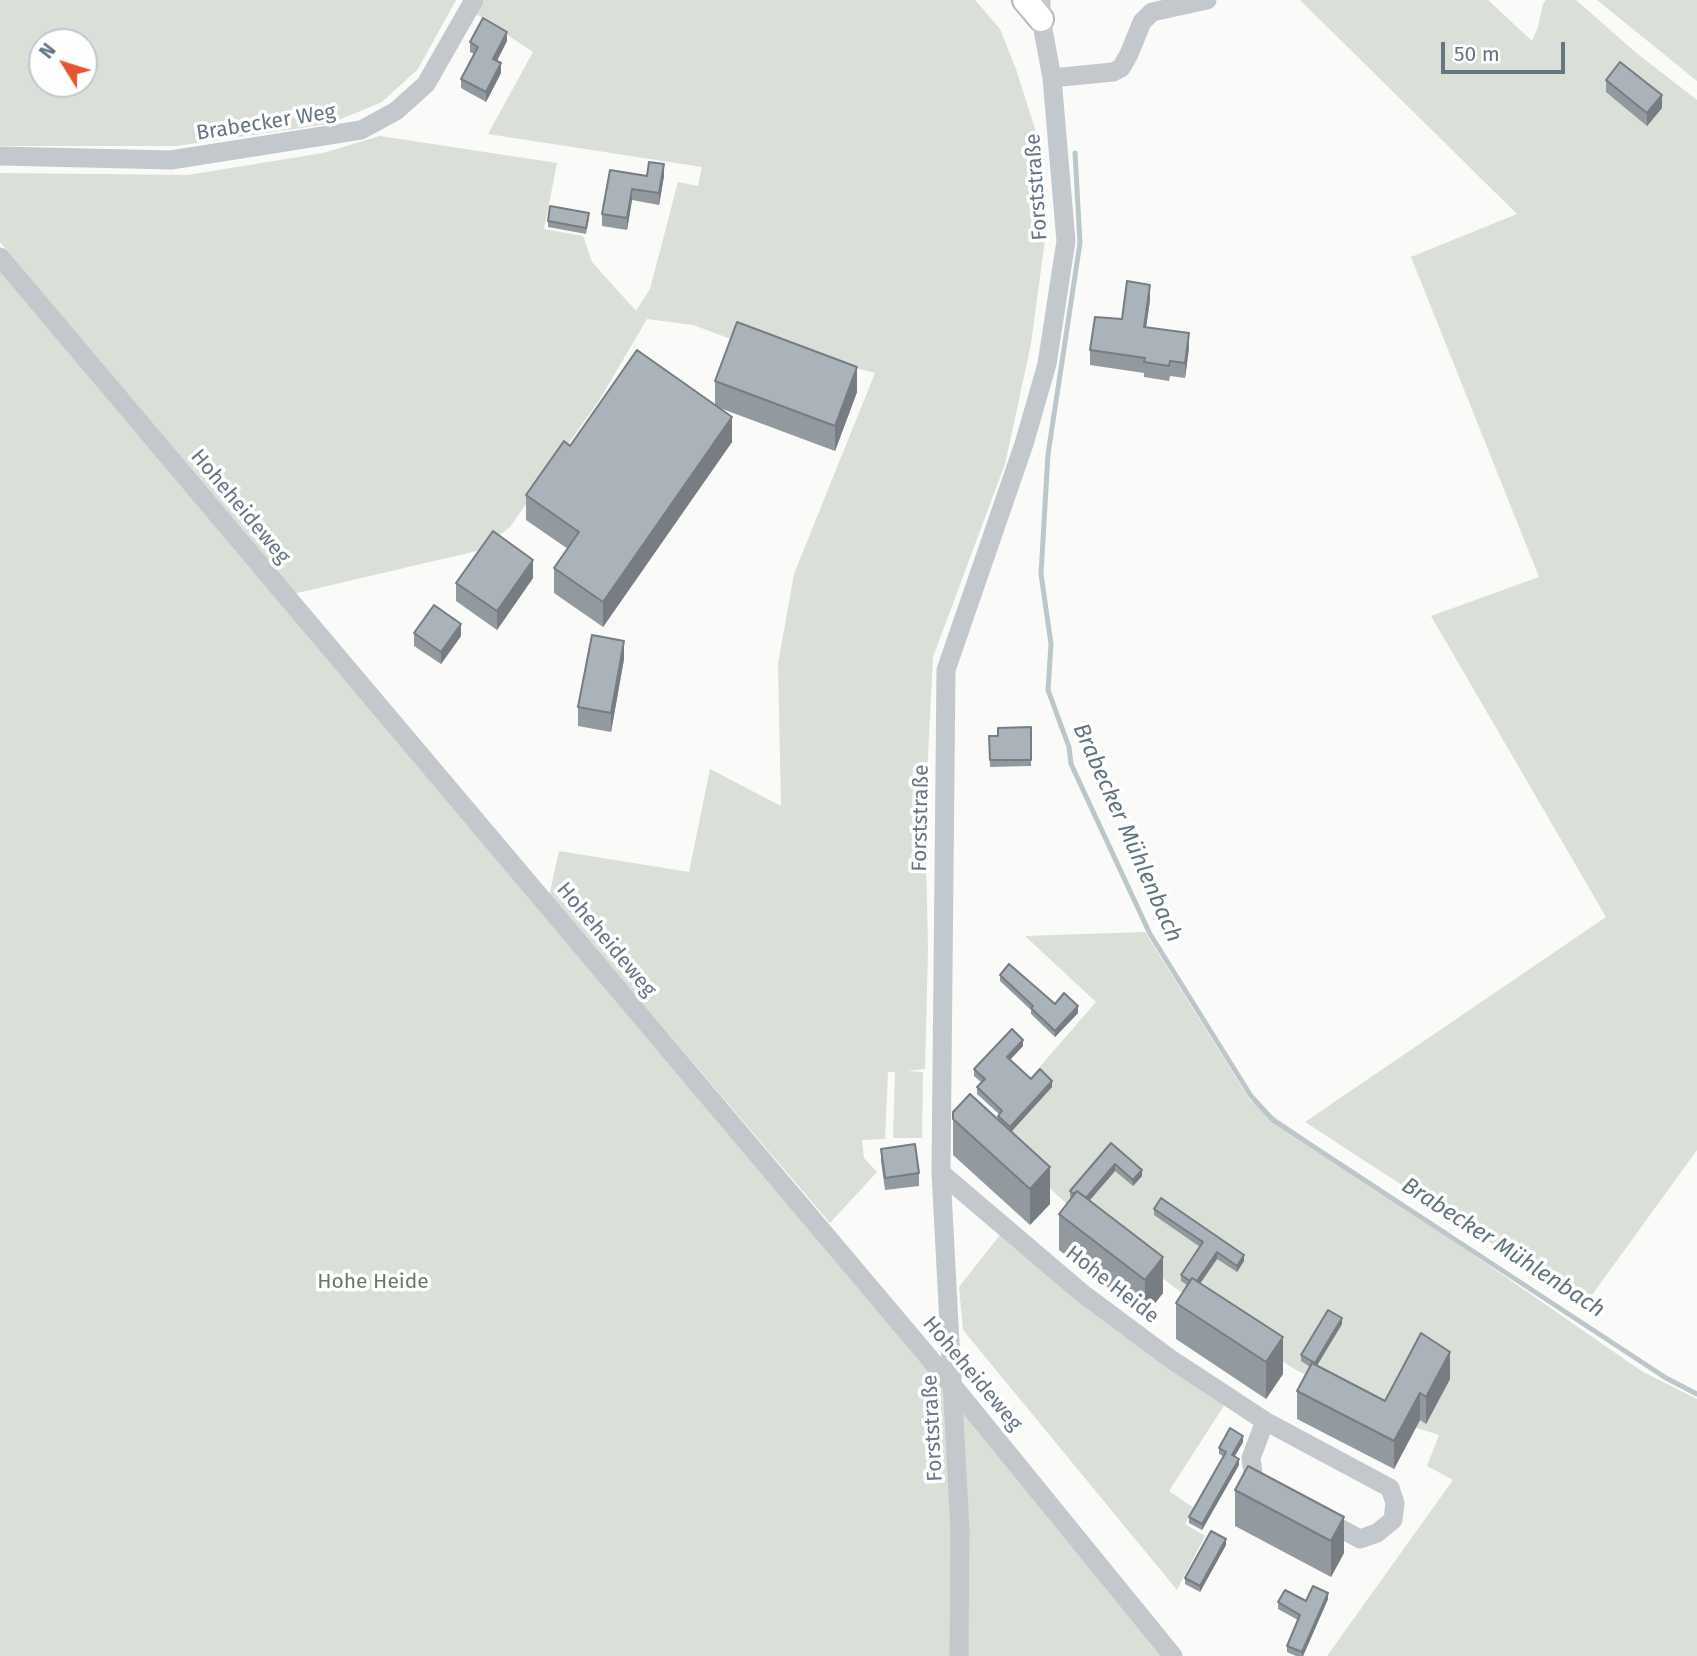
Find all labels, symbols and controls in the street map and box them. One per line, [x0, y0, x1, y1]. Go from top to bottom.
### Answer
north arrow [28, 28, 98, 98]
scale bar [1445, 28, 1569, 72]
text: N [35, 39, 61, 63]
text: 50 m [1454, 41, 1500, 67]
street label: Brabecker Weg [195, 100, 337, 146]
street label: Forststraße [1021, 133, 1053, 241]
street label: Hoheheideweg [185, 445, 295, 569]
water label: Brabecker Mühlenbach [1066, 719, 1188, 947]
street label: Forststraße [907, 764, 935, 872]
street label: Hoheheideweg [551, 878, 661, 1002]
water label: Brabecker Mühlenbach [1396, 1172, 1610, 1324]
street label: Hohe Heide [1060, 1241, 1164, 1329]
park label: Hohe Heide [317, 1269, 429, 1295]
street label: Hoheheideweg [917, 1312, 1027, 1436]
street label: Forststraße [918, 1374, 948, 1482]

